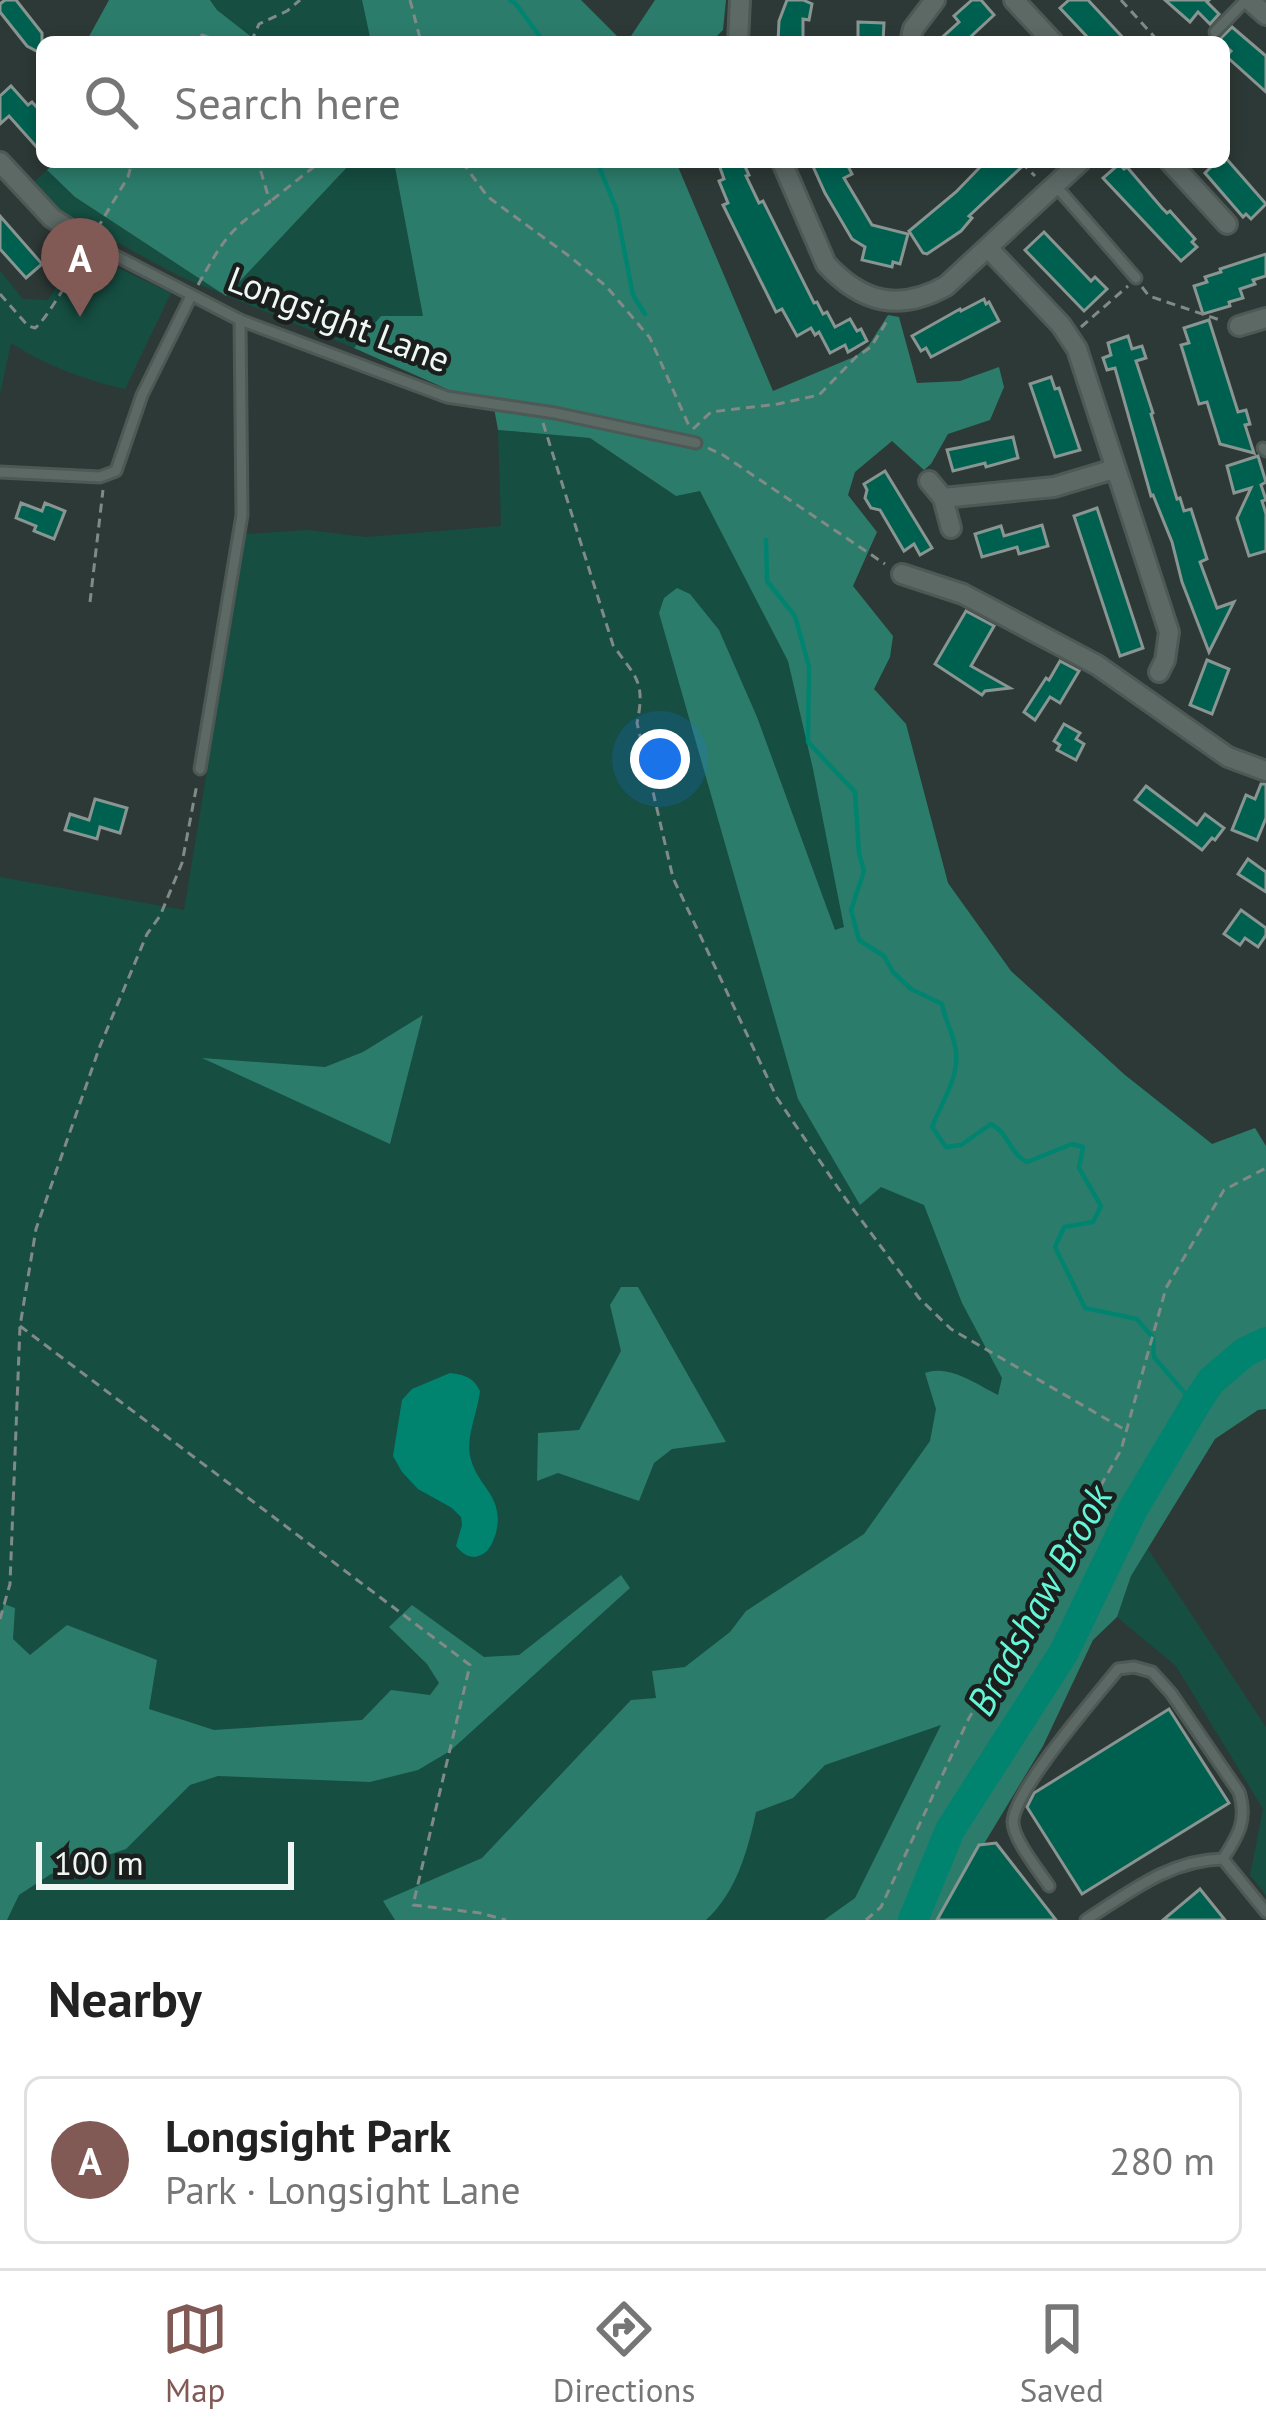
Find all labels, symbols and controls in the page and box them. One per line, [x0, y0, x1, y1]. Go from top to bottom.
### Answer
search box [36, 36, 1230, 168]
icon: search [78, 69, 144, 135]
text: Search here [174, 73, 401, 131]
pin: A [41, 218, 119, 317]
street label: Longsight Lane [221, 255, 457, 382]
your location [630, 729, 690, 789]
water label: Bradshaw Brook [954, 1474, 1124, 1724]
scale bar [36, 1836, 294, 1889]
text: 100 m [54, 1841, 144, 1884]
text: Nearby [48, 1965, 202, 2031]
text: Longsight Park [165, 2106, 451, 2164]
text: A [78, 2135, 102, 2186]
text: 280 m [1109, 2135, 1215, 2186]
text: Park · Longsight Lane [165, 2164, 521, 2215]
tab: Map [162, 2296, 228, 2411]
tab: Directions [553, 2296, 695, 2411]
tab: Saved [1020, 2296, 1104, 2411]

